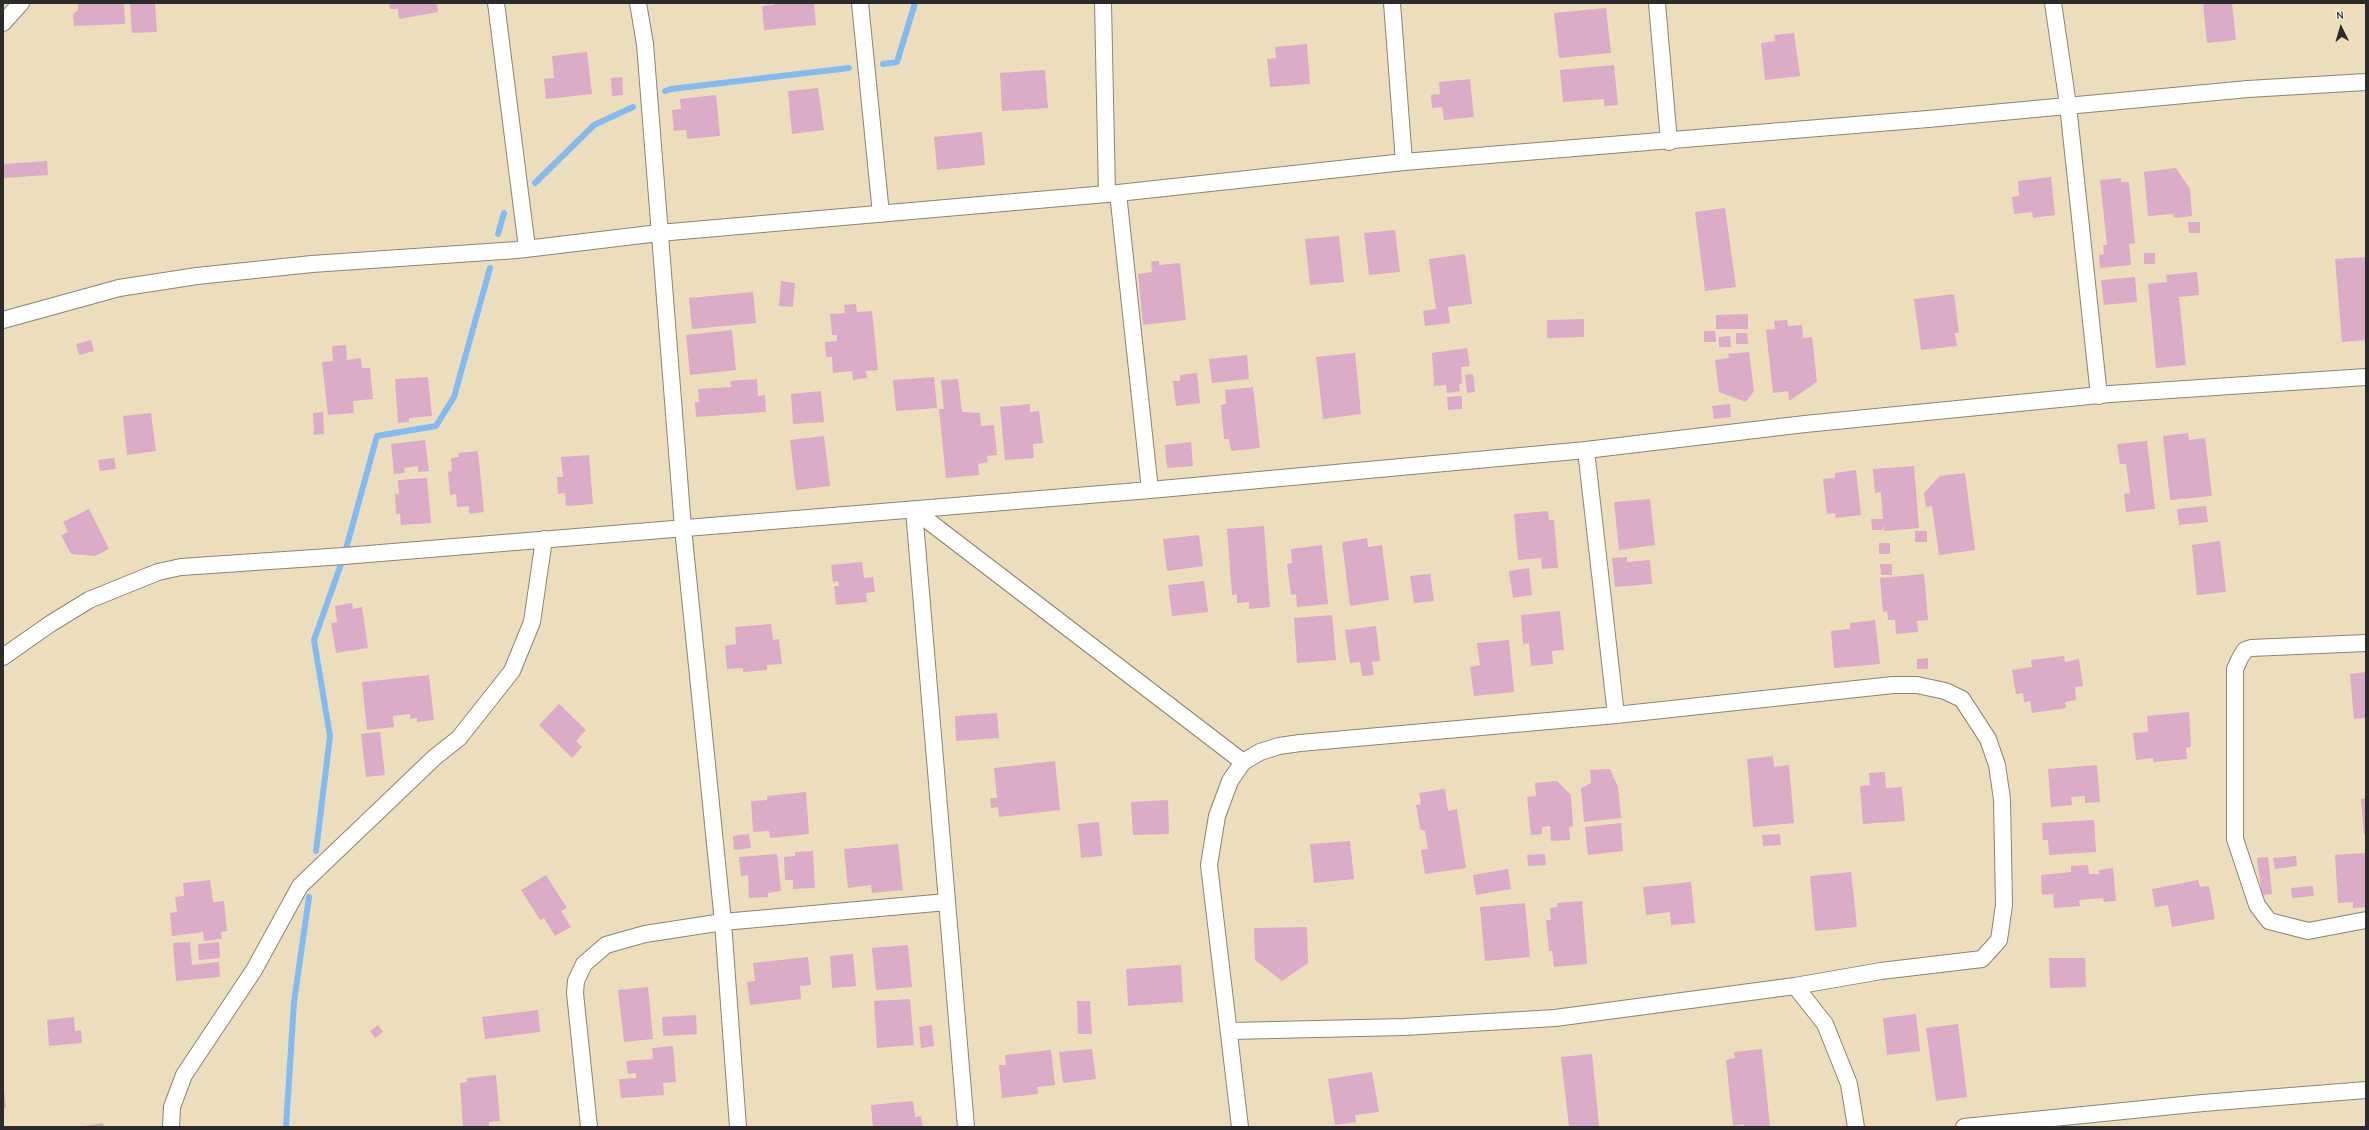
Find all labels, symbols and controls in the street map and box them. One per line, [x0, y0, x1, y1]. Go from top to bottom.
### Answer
north arrow [2321, 8, 2361, 48]
text: N [2336, 9, 2344, 22]

